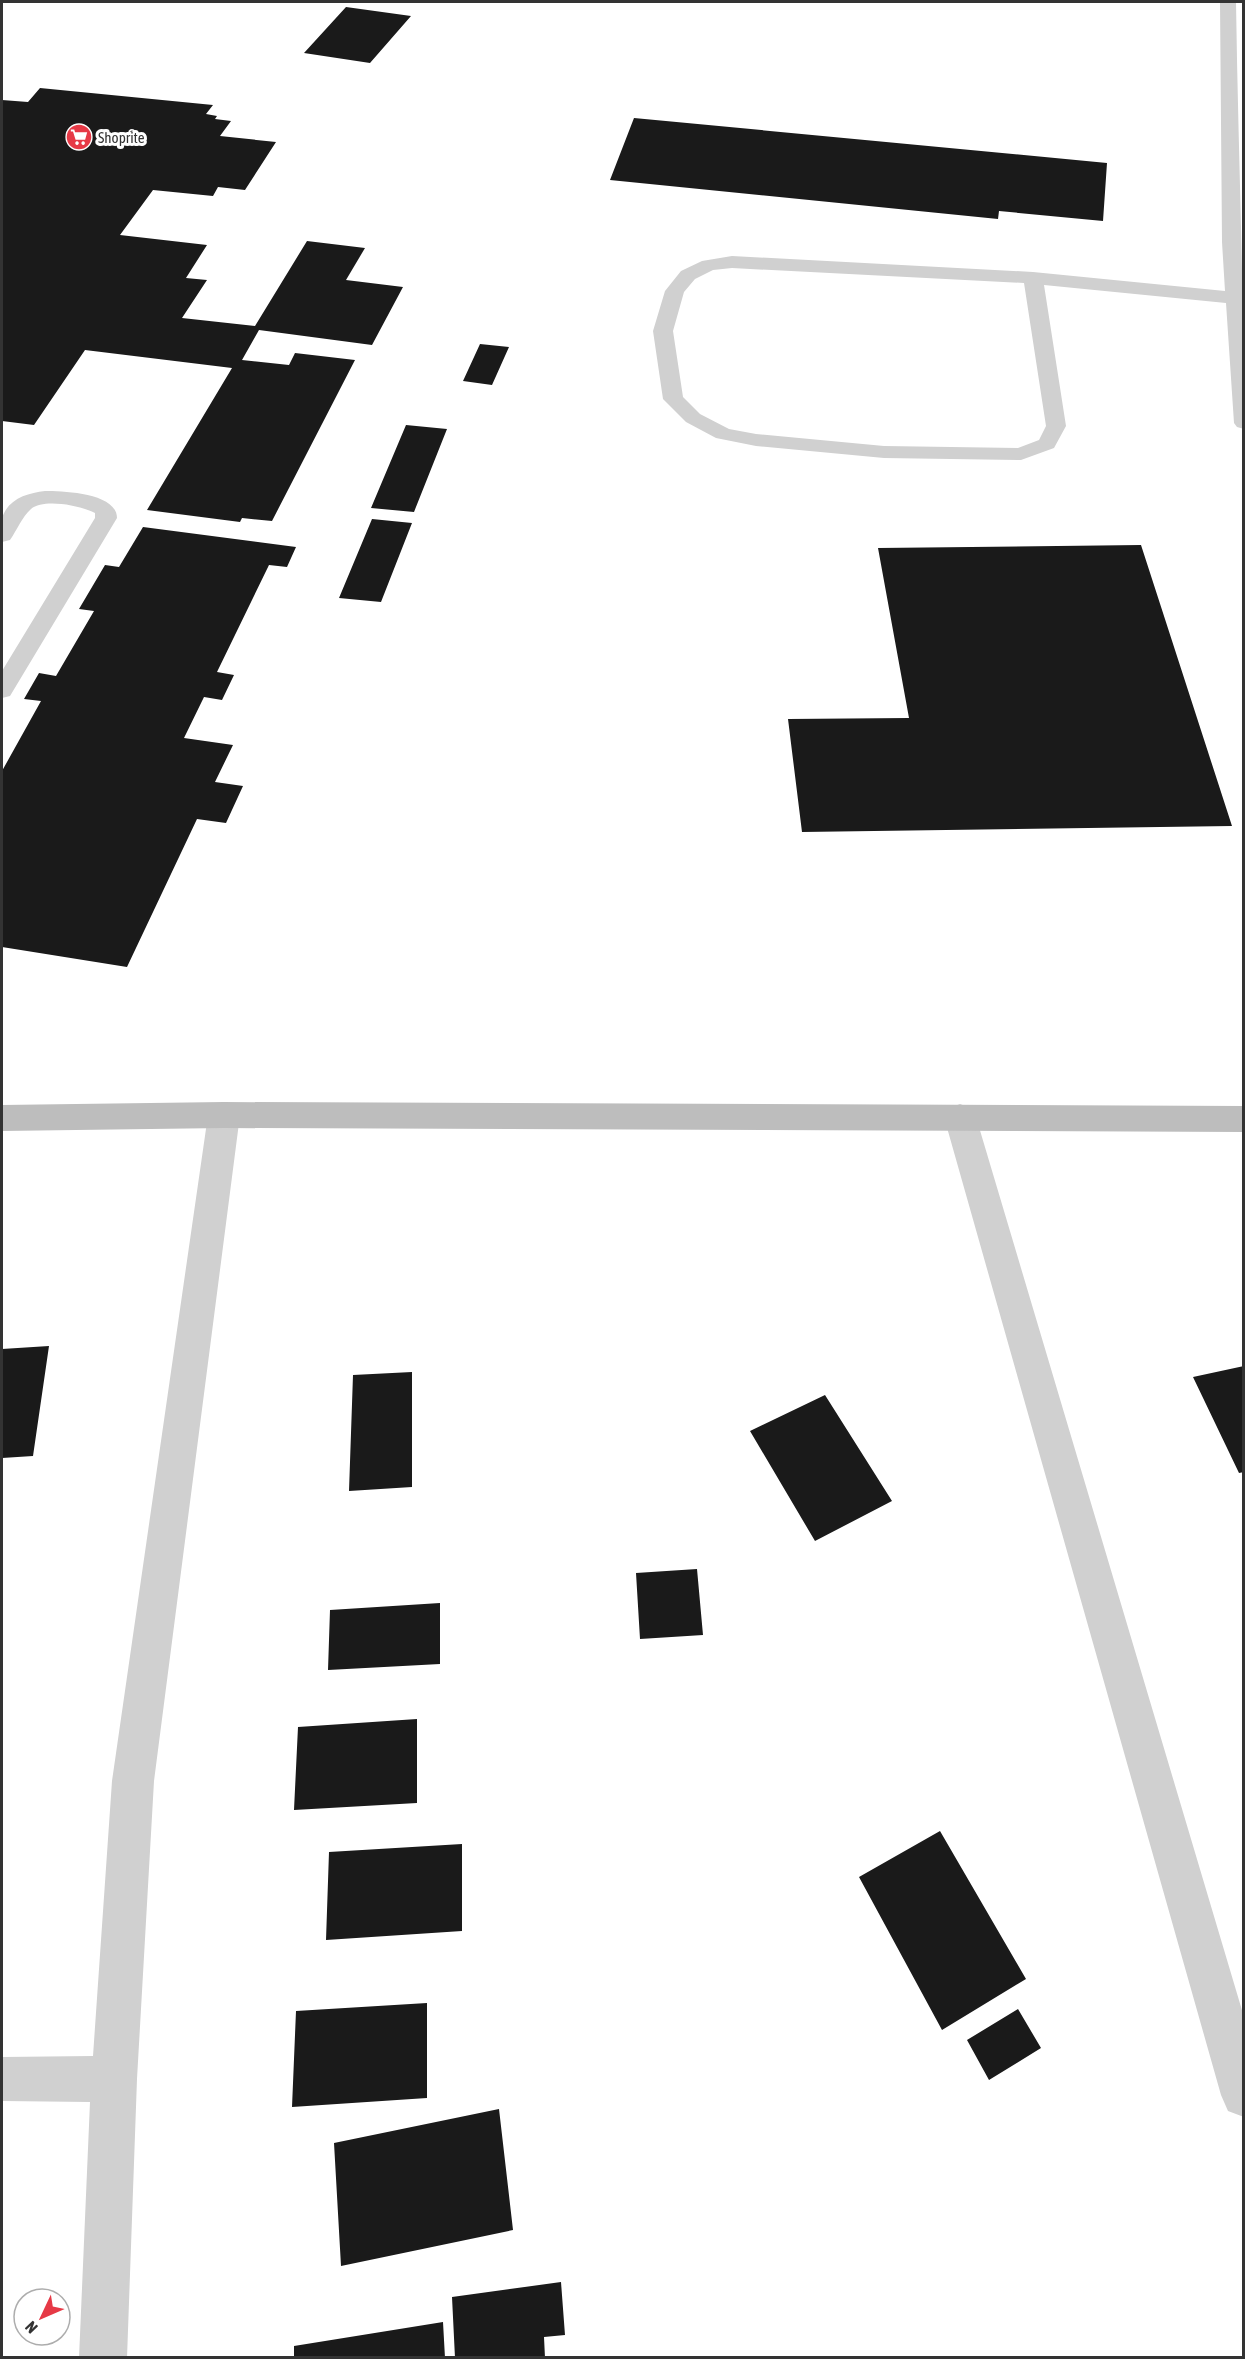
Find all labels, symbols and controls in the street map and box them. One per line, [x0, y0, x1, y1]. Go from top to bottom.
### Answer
supermarket icon: Shoprite [64, 122, 94, 152]
place label: Shoprite [98, 129, 145, 146]
north arrow [12, 2287, 72, 2347]
text: N [21, 2318, 41, 2337]

